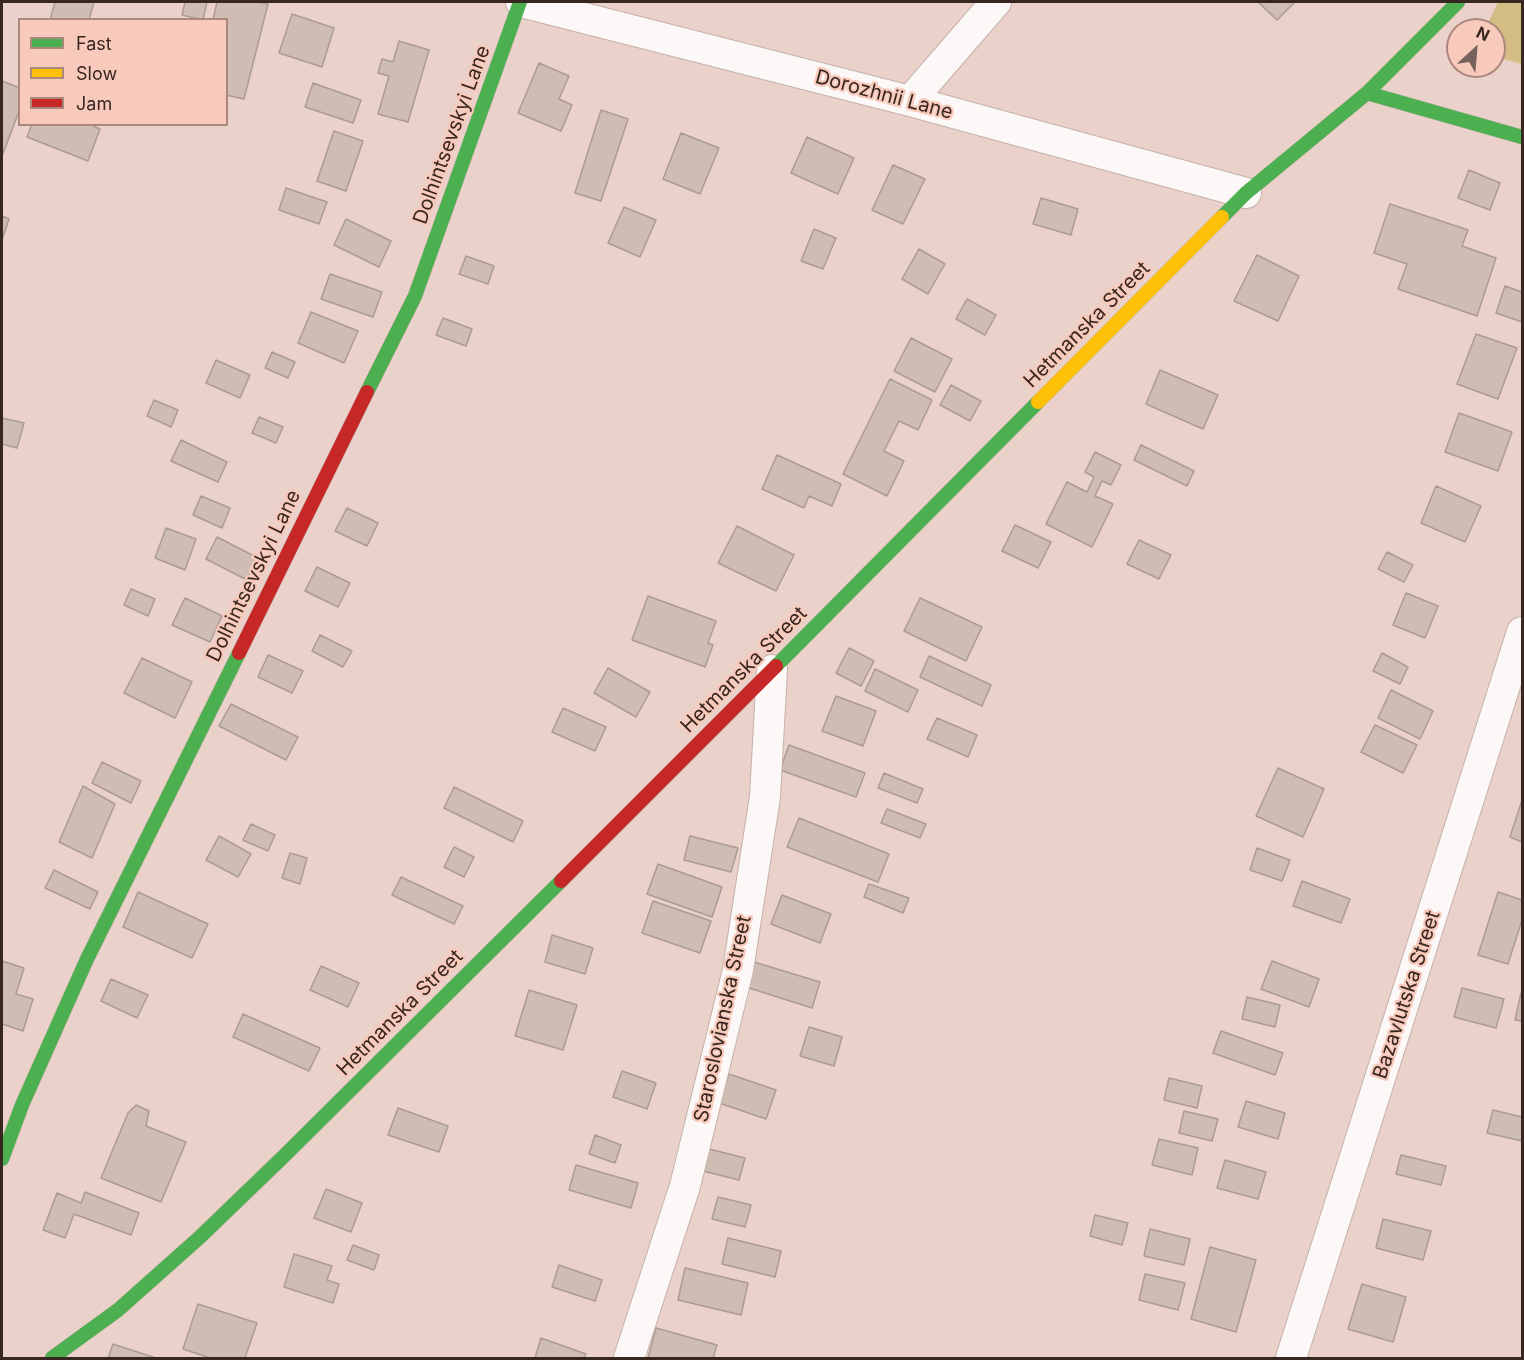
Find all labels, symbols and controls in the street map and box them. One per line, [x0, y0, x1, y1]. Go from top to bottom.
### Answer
legend [18, 18, 228, 126]
north arrow [1446, 18, 1506, 78]
text: N [1473, 22, 1493, 45]
text: Fast [76, 33, 112, 54]
street label: Dolhintsevskyi Lane [409, 42, 495, 228]
text: Slow [76, 63, 117, 84]
street label: Dorozhnii Lane [813, 65, 955, 125]
text: Jam [76, 93, 112, 114]
street label: Hetmanska Street [1019, 257, 1155, 393]
street label: Dolhintsevskyi Lane [202, 486, 306, 666]
street label: Hetmanska Street [676, 602, 812, 738]
street label: Bazavlutska Street [1368, 908, 1446, 1082]
street label: Staroslovianska Street [689, 913, 757, 1125]
street label: Hetmanska Street [332, 945, 468, 1081]

